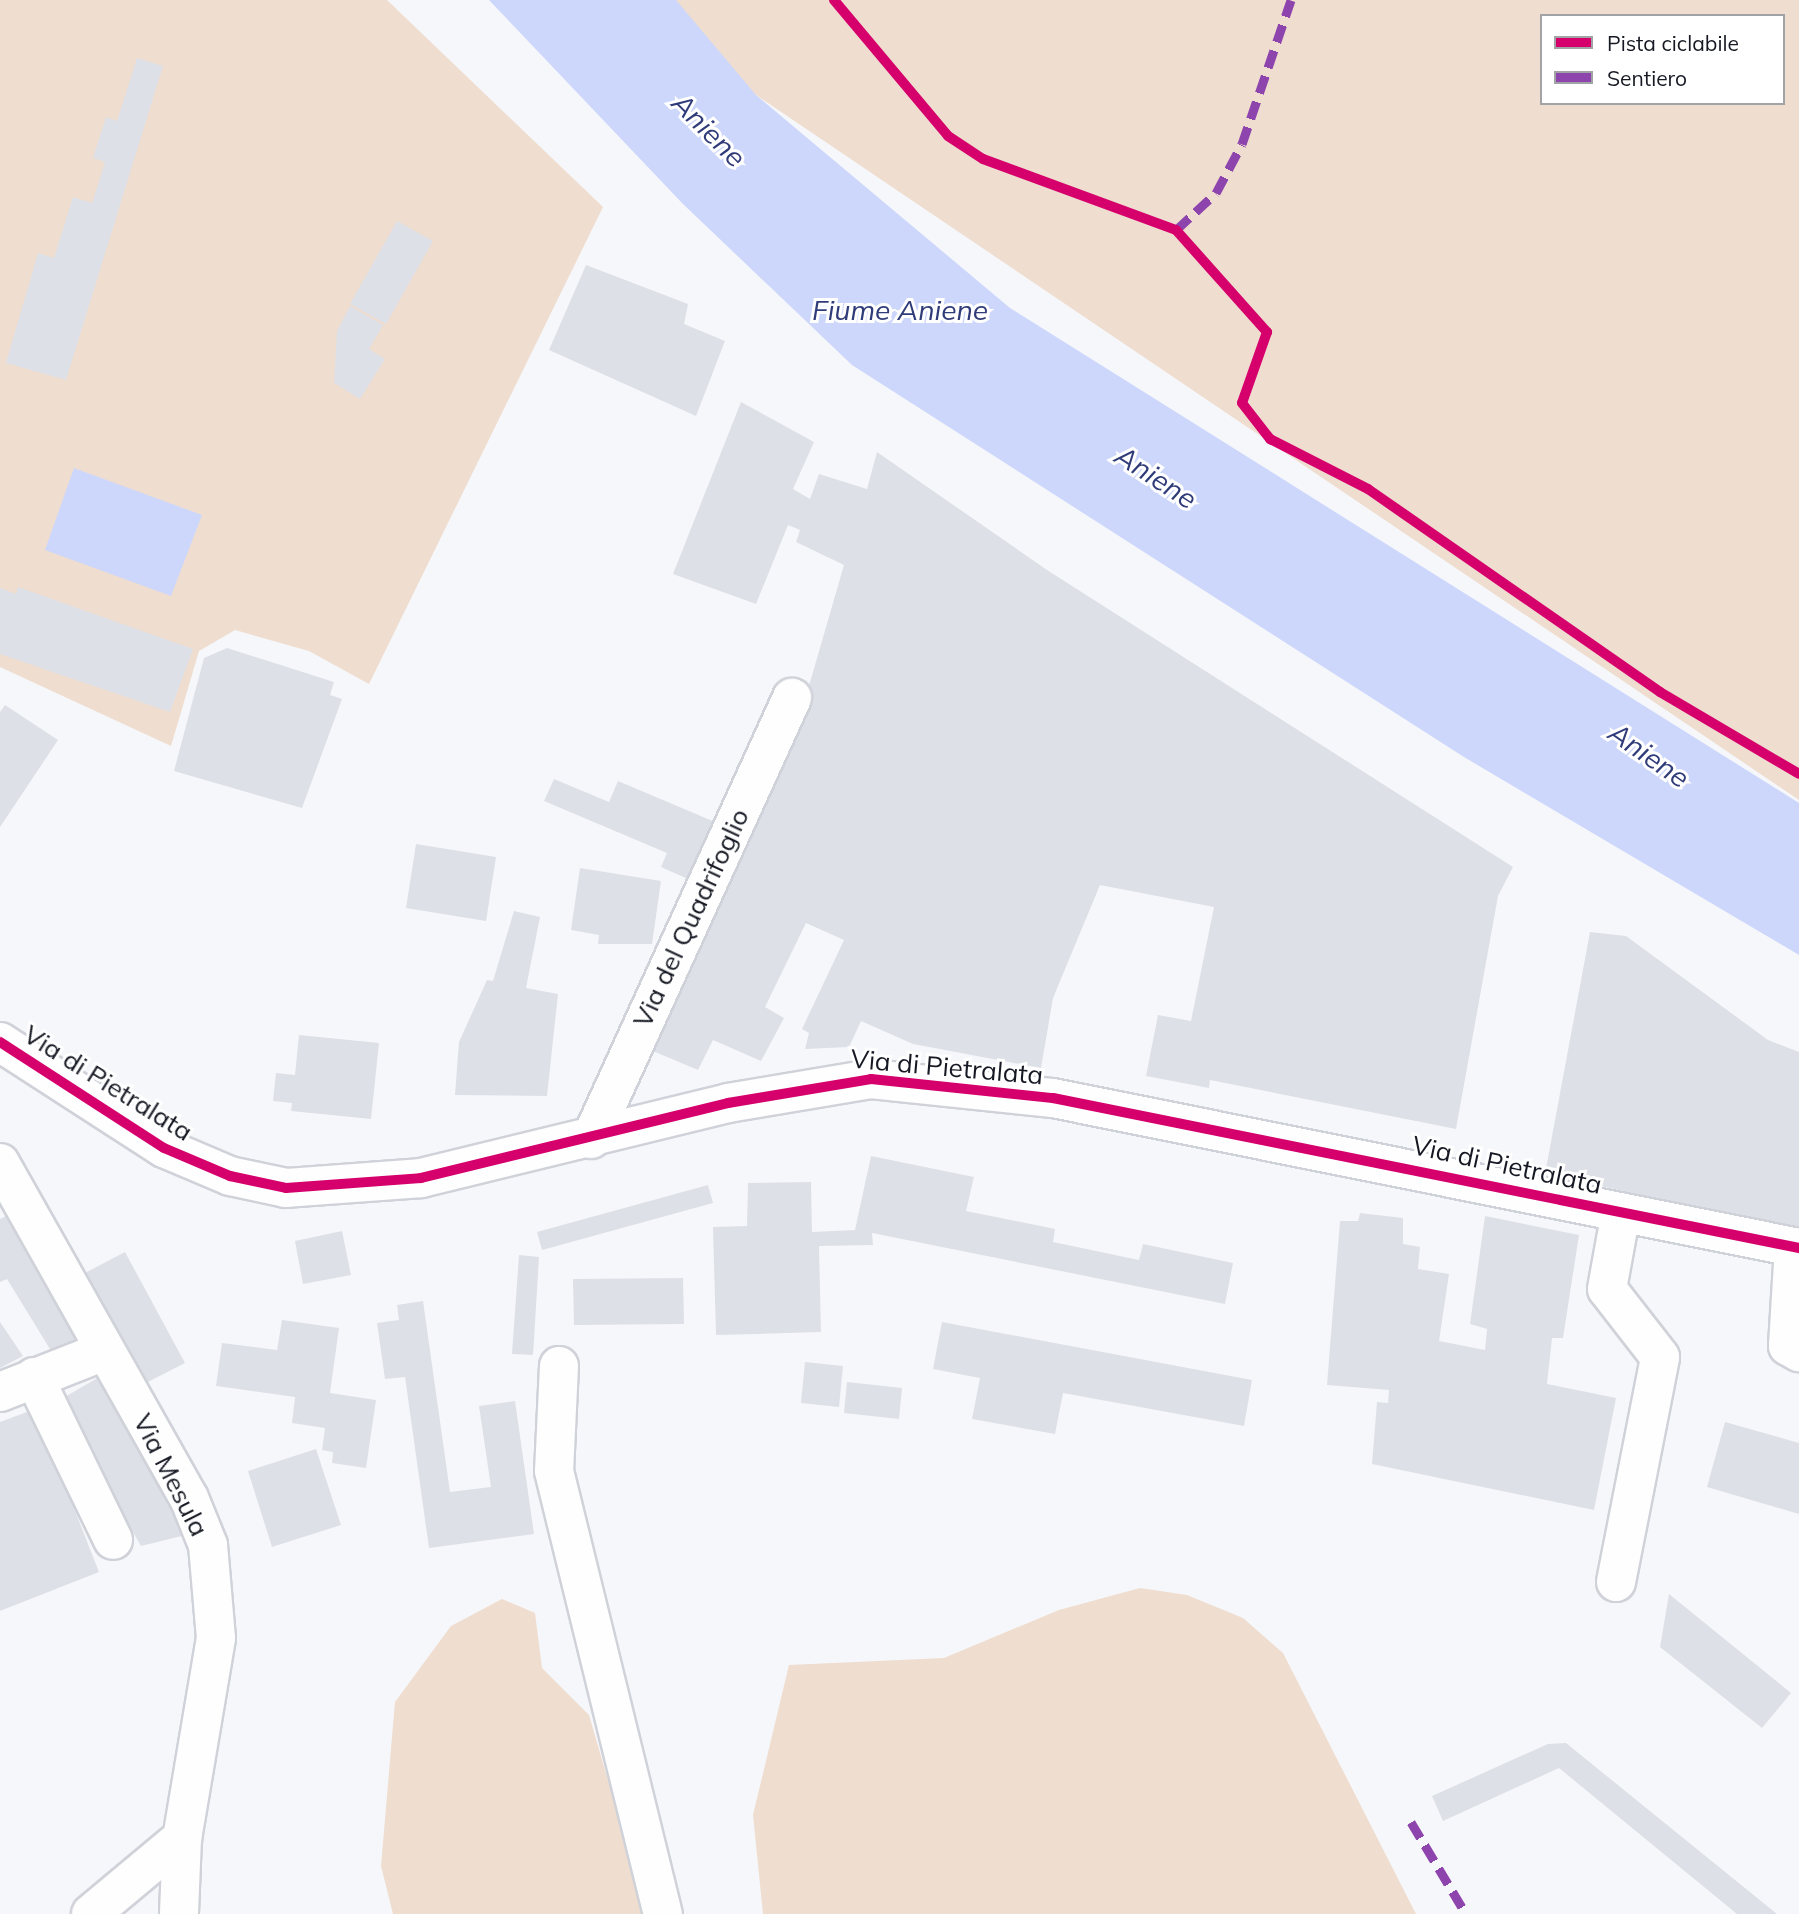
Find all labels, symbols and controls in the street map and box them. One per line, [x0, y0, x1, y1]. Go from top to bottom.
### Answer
legend [1540, 14, 1785, 105]
text: Pista ciclabile [1607, 30, 1739, 56]
text: Sentiero [1607, 65, 1687, 91]
water label: Aniene [665, 86, 753, 174]
water label: Fiume Aniene [812, 293, 988, 327]
water label: Aniene [1109, 438, 1203, 516]
water label: Aniene [1602, 715, 1696, 795]
street label: Via del Quadrifoglio [627, 804, 755, 1032]
street label: Via di Pietralata [18, 1019, 198, 1147]
street label: Via di Pietralata [849, 1043, 1045, 1091]
street label: Via di Pietralata [1409, 1130, 1605, 1200]
street label: Via Mesula [127, 1409, 215, 1541]

